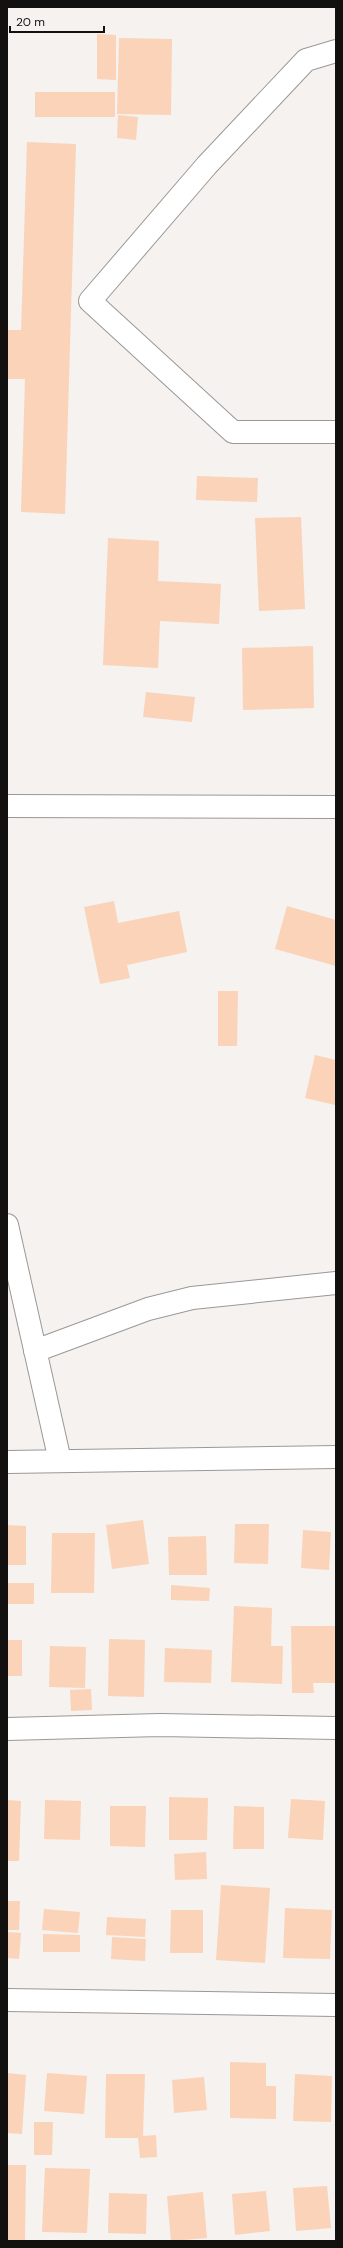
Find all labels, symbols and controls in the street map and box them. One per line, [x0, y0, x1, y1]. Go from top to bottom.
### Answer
scale bar [10, 8, 104, 34]
text: 20 m [16, 14, 45, 30]

